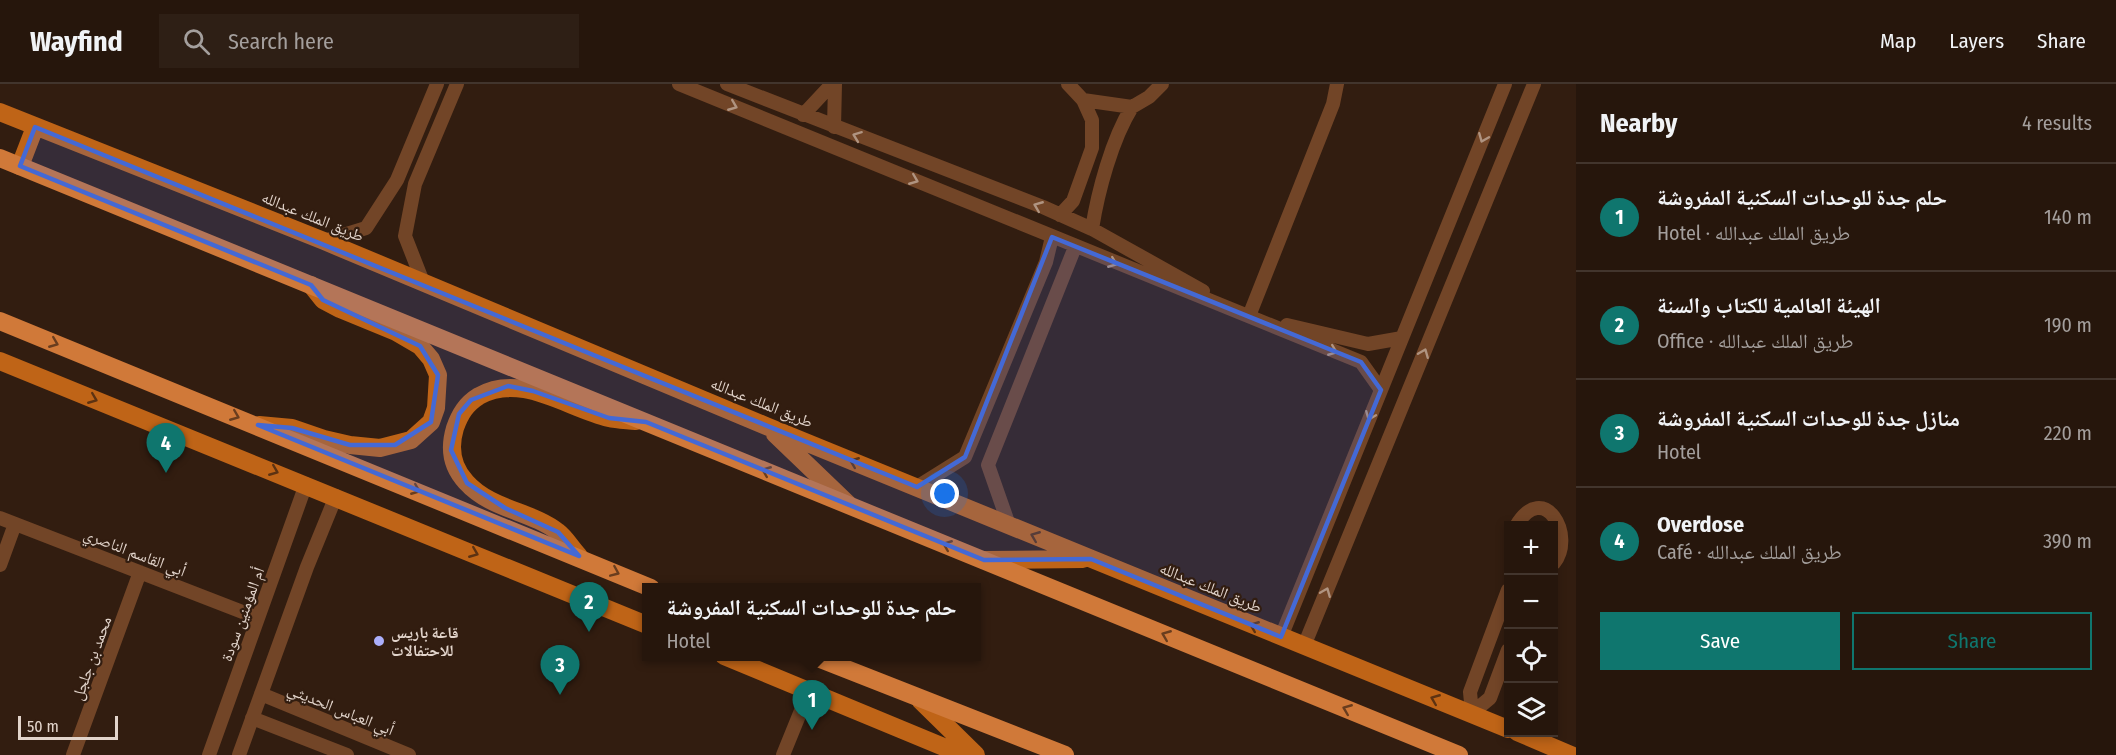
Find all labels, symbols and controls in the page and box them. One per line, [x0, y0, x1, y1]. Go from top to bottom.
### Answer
search box [159, 14, 579, 68]
text: Wayfind [30, 25, 123, 58]
icon: search [180, 25, 213, 58]
text: Search here [228, 28, 334, 55]
text: Map [1880, 28, 1916, 54]
text: Layers [1949, 28, 2004, 54]
text: Share [2037, 28, 2086, 54]
one-way arrow [727, 99, 738, 111]
text: Nearby [1600, 108, 1677, 139]
text: 4 results [2022, 111, 2092, 135]
one-way arrow [852, 130, 862, 143]
one-way arrow [1478, 132, 1490, 143]
one-way arrow [908, 173, 919, 185]
text: حلم جدة للوحدات السكنية المفروشة [1657, 184, 1947, 211]
street label: طريق الملك عبدالله [259, 187, 367, 247]
one-way arrow [1034, 201, 1045, 213]
text: 1 [1615, 205, 1624, 229]
text: 140 m [2044, 205, 2092, 229]
text: Hotel · طريق الملك عبدالله [1657, 221, 1850, 245]
one-way arrow [1107, 256, 1118, 268]
text: الهيئة العالمية للكتاب والسنة [1657, 292, 1881, 319]
text: 2 [1615, 313, 1624, 337]
text: 190 m [2044, 313, 2092, 337]
text: Office · طريق الملك عبدالله [1657, 329, 1853, 353]
one-way arrow [48, 336, 59, 348]
one-way arrow [1327, 344, 1338, 356]
one-way arrow [1417, 348, 1429, 359]
street label: طريق الملك عبدالله [708, 373, 816, 433]
one-way arrow [87, 391, 98, 404]
text: منازل جدة للوحدات السكنية المفروشة [1657, 405, 1960, 432]
one-way arrow [229, 409, 240, 421]
one-way arrow [1365, 410, 1377, 421]
text: 3 [1615, 421, 1624, 445]
text: 220 m [2044, 421, 2092, 445]
pin: 4 [146, 424, 186, 473]
text: Hotel [1657, 440, 1701, 464]
one-way arrow [850, 457, 861, 469]
one-way arrow [268, 464, 279, 476]
one-way arrow [762, 466, 773, 478]
your location [930, 479, 959, 508]
one-way arrow [409, 483, 420, 495]
text: Overdose [1657, 511, 1744, 538]
map controls [1504, 521, 1558, 737]
button: + [1504, 521, 1558, 575]
street label: أبي القاسم الناصري [80, 524, 189, 584]
text: 4 [1614, 529, 1625, 553]
text: 390 m [2043, 529, 2092, 553]
one-way arrow [1030, 531, 1041, 543]
one-way arrow [942, 540, 953, 552]
text: Café · طريق الملك عبدالله [1657, 540, 1842, 564]
one-way arrow [468, 546, 479, 558]
street label: طريق الملك عبدالله [1157, 558, 1265, 618]
street label: أم المؤمنين سودة [217, 565, 269, 664]
one-way arrow [609, 565, 620, 577]
button: − [1504, 575, 1558, 629]
pin: 2 [570, 582, 608, 632]
popup [642, 583, 981, 661]
one-way arrow [1319, 587, 1332, 598]
text: حلم جدة للوحدات السكنية المفروشة [667, 594, 956, 621]
button: Save [1600, 612, 1840, 670]
button: Share [1852, 612, 2092, 670]
street label: محمد بن جلجل [68, 614, 116, 703]
one-way arrow [1249, 621, 1260, 633]
place label: قاعة باريس للاحتفالات [391, 623, 459, 660]
text: Hotel [667, 629, 711, 653]
button: locate [1504, 629, 1558, 683]
one-way arrow [1161, 630, 1172, 642]
marker: قاعة باريس للاحتفالات [372, 634, 386, 648]
pin: 3 [540, 646, 580, 695]
street label: أبي العباس الحديثي [284, 679, 397, 742]
pin: 1 [792, 680, 832, 730]
button: layers [1504, 683, 1558, 737]
one-way arrow [1430, 693, 1441, 706]
one-way arrow [1342, 704, 1353, 716]
scale bar [18, 713, 118, 740]
text: 50 m [27, 717, 59, 736]

